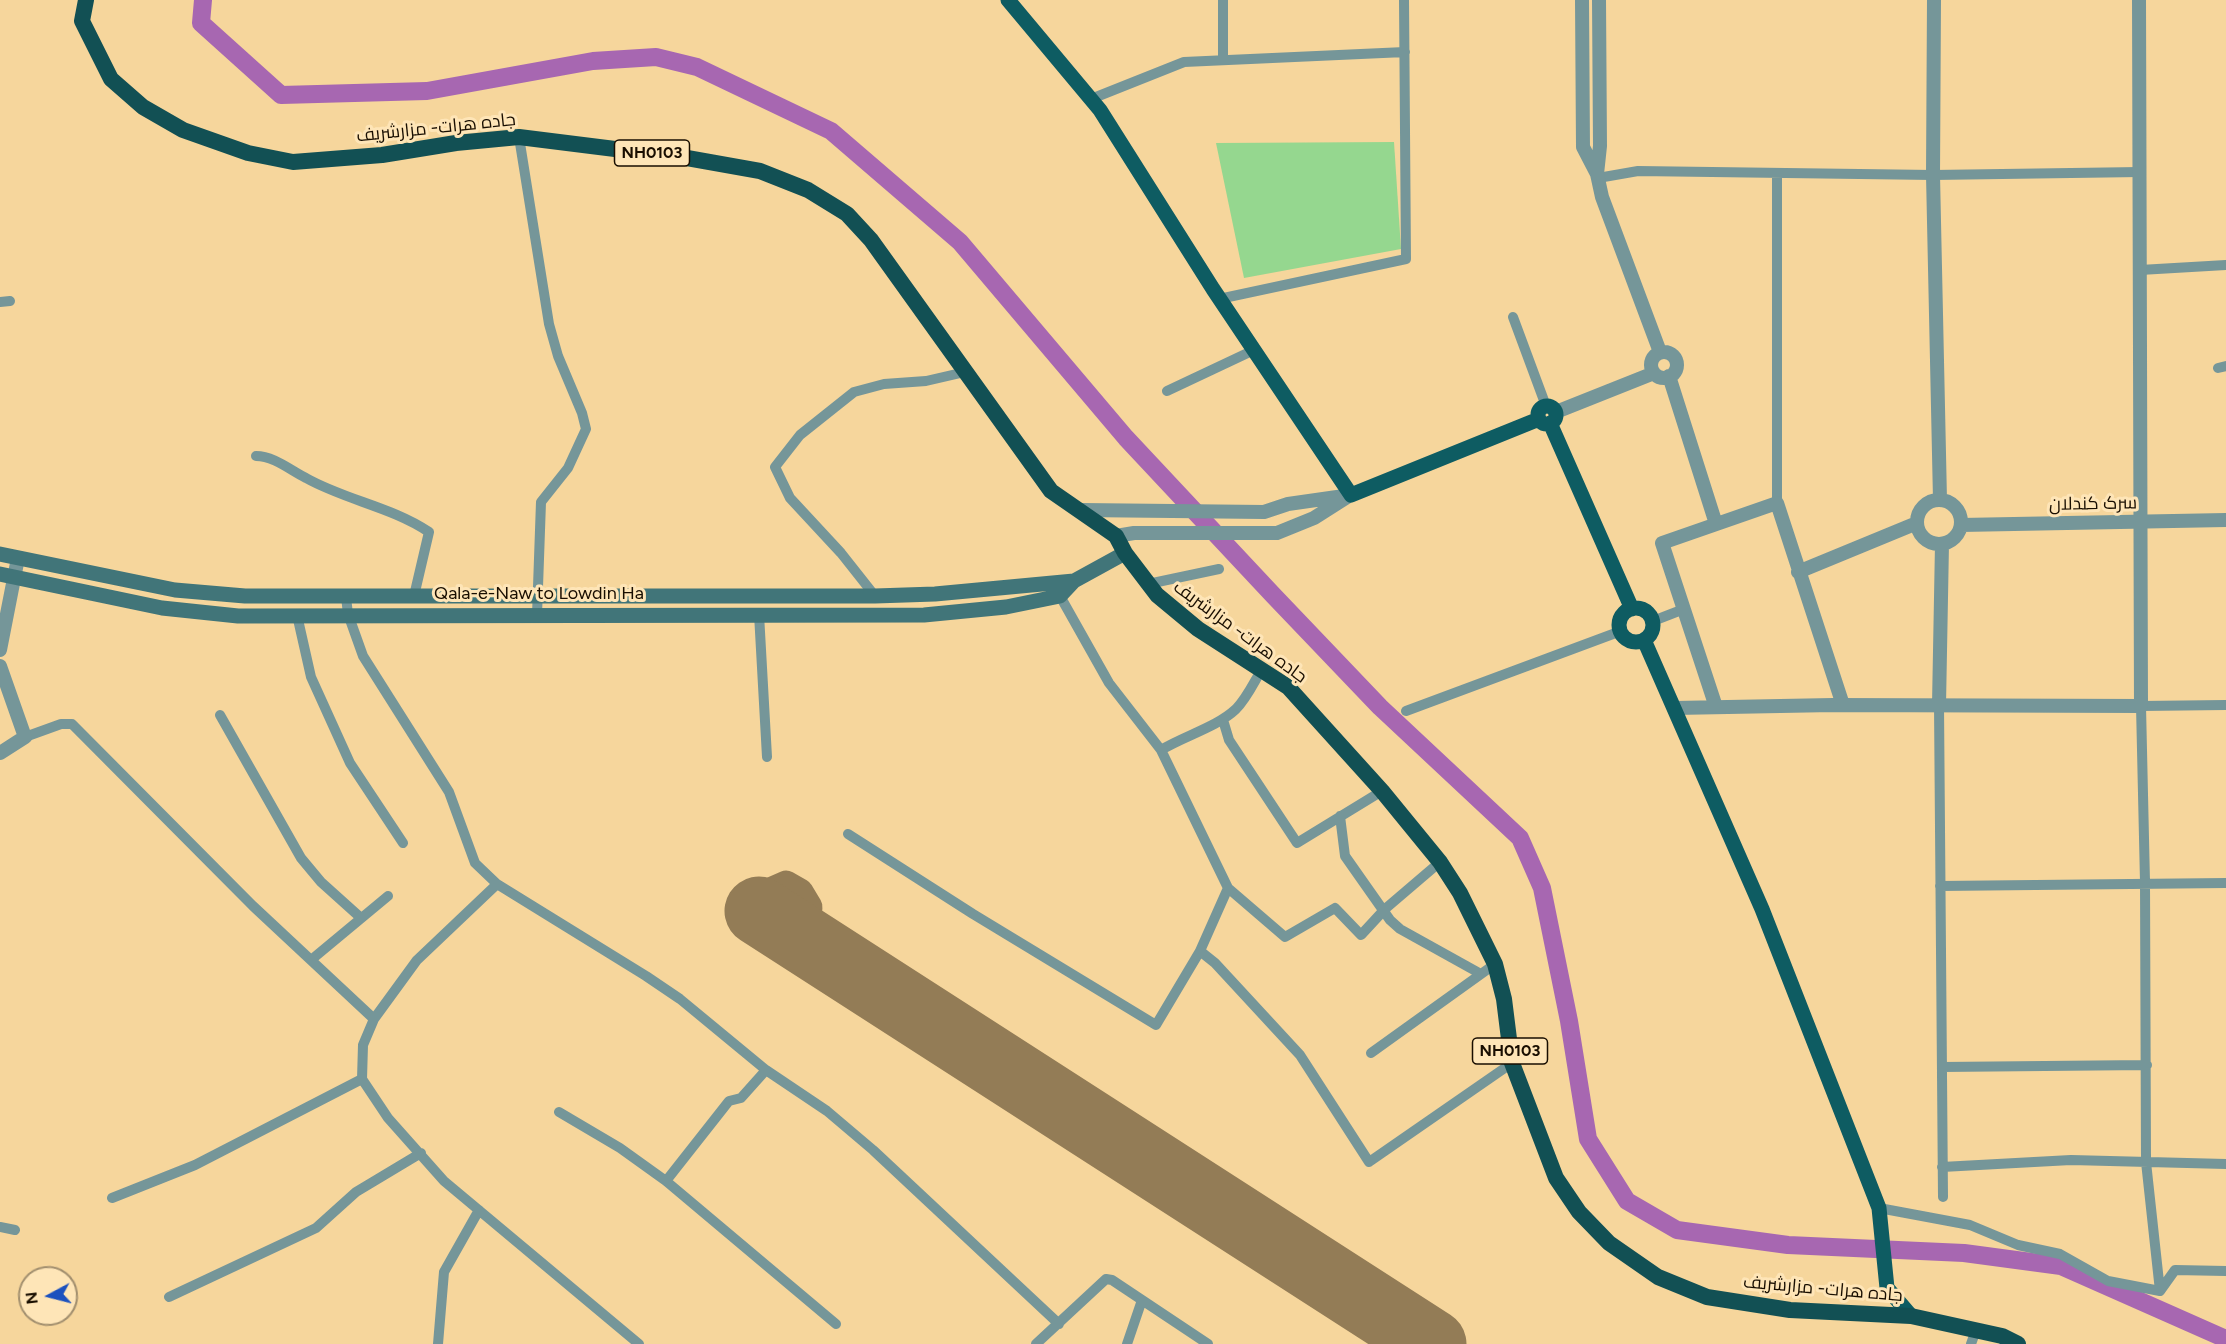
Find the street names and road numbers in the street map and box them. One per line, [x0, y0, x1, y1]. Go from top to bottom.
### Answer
street label: جاده هرات- مزارشریف [355, 109, 517, 147]
road number: NH0103 [614, 140, 690, 166]
street label: سرک کندلان [2049, 492, 2137, 516]
street label: جاده هرات- مزارشریف [1169, 576, 1311, 688]
street label: Qala-e-Naw to Lowdin Ha [434, 583, 644, 605]
road number: NH0103 [1472, 1038, 1547, 1064]
street label: جاده هرات- مزارشریف [1742, 1271, 1904, 1307]

